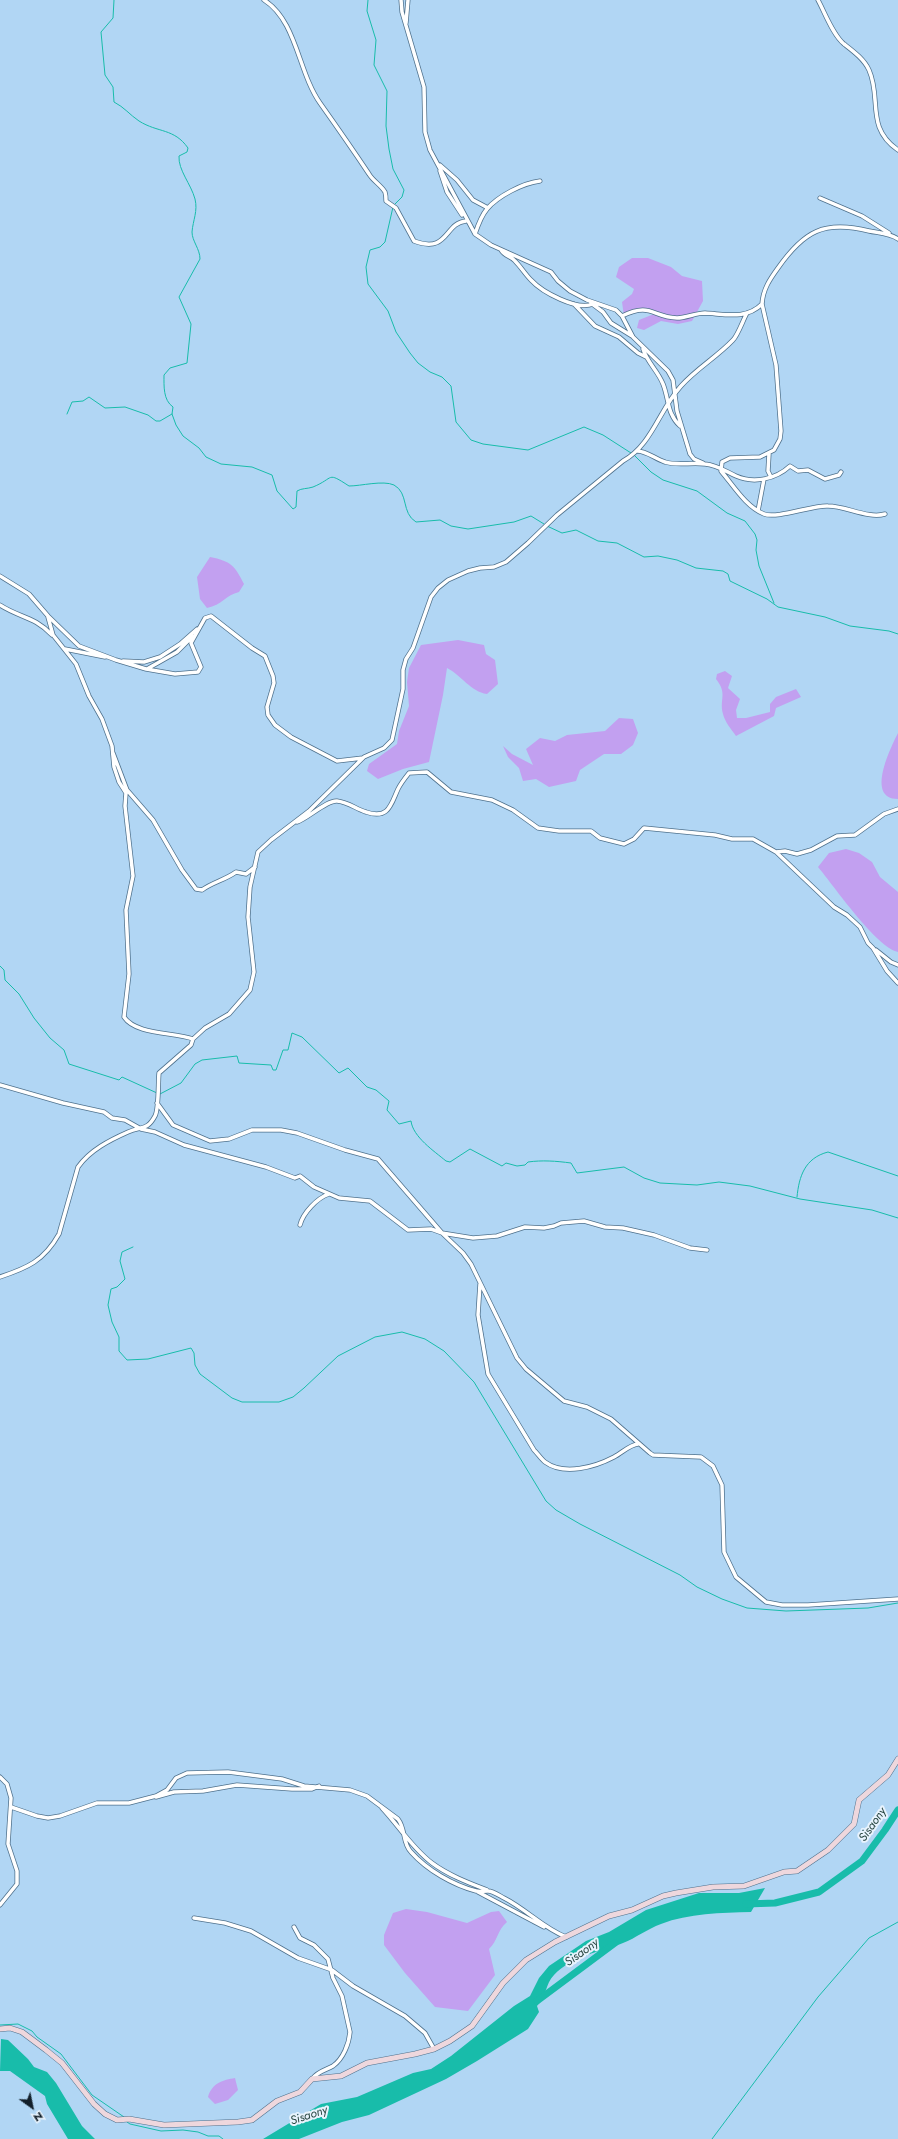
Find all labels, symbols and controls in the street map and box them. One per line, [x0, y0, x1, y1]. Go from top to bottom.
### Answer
water label: Sisaony [856, 1805, 890, 1845]
water label: Sisaony [562, 1936, 602, 1970]
north arrow [12, 2087, 52, 2127]
water label: Sisaony [289, 2103, 329, 2129]
text: N [31, 2108, 47, 2126]

